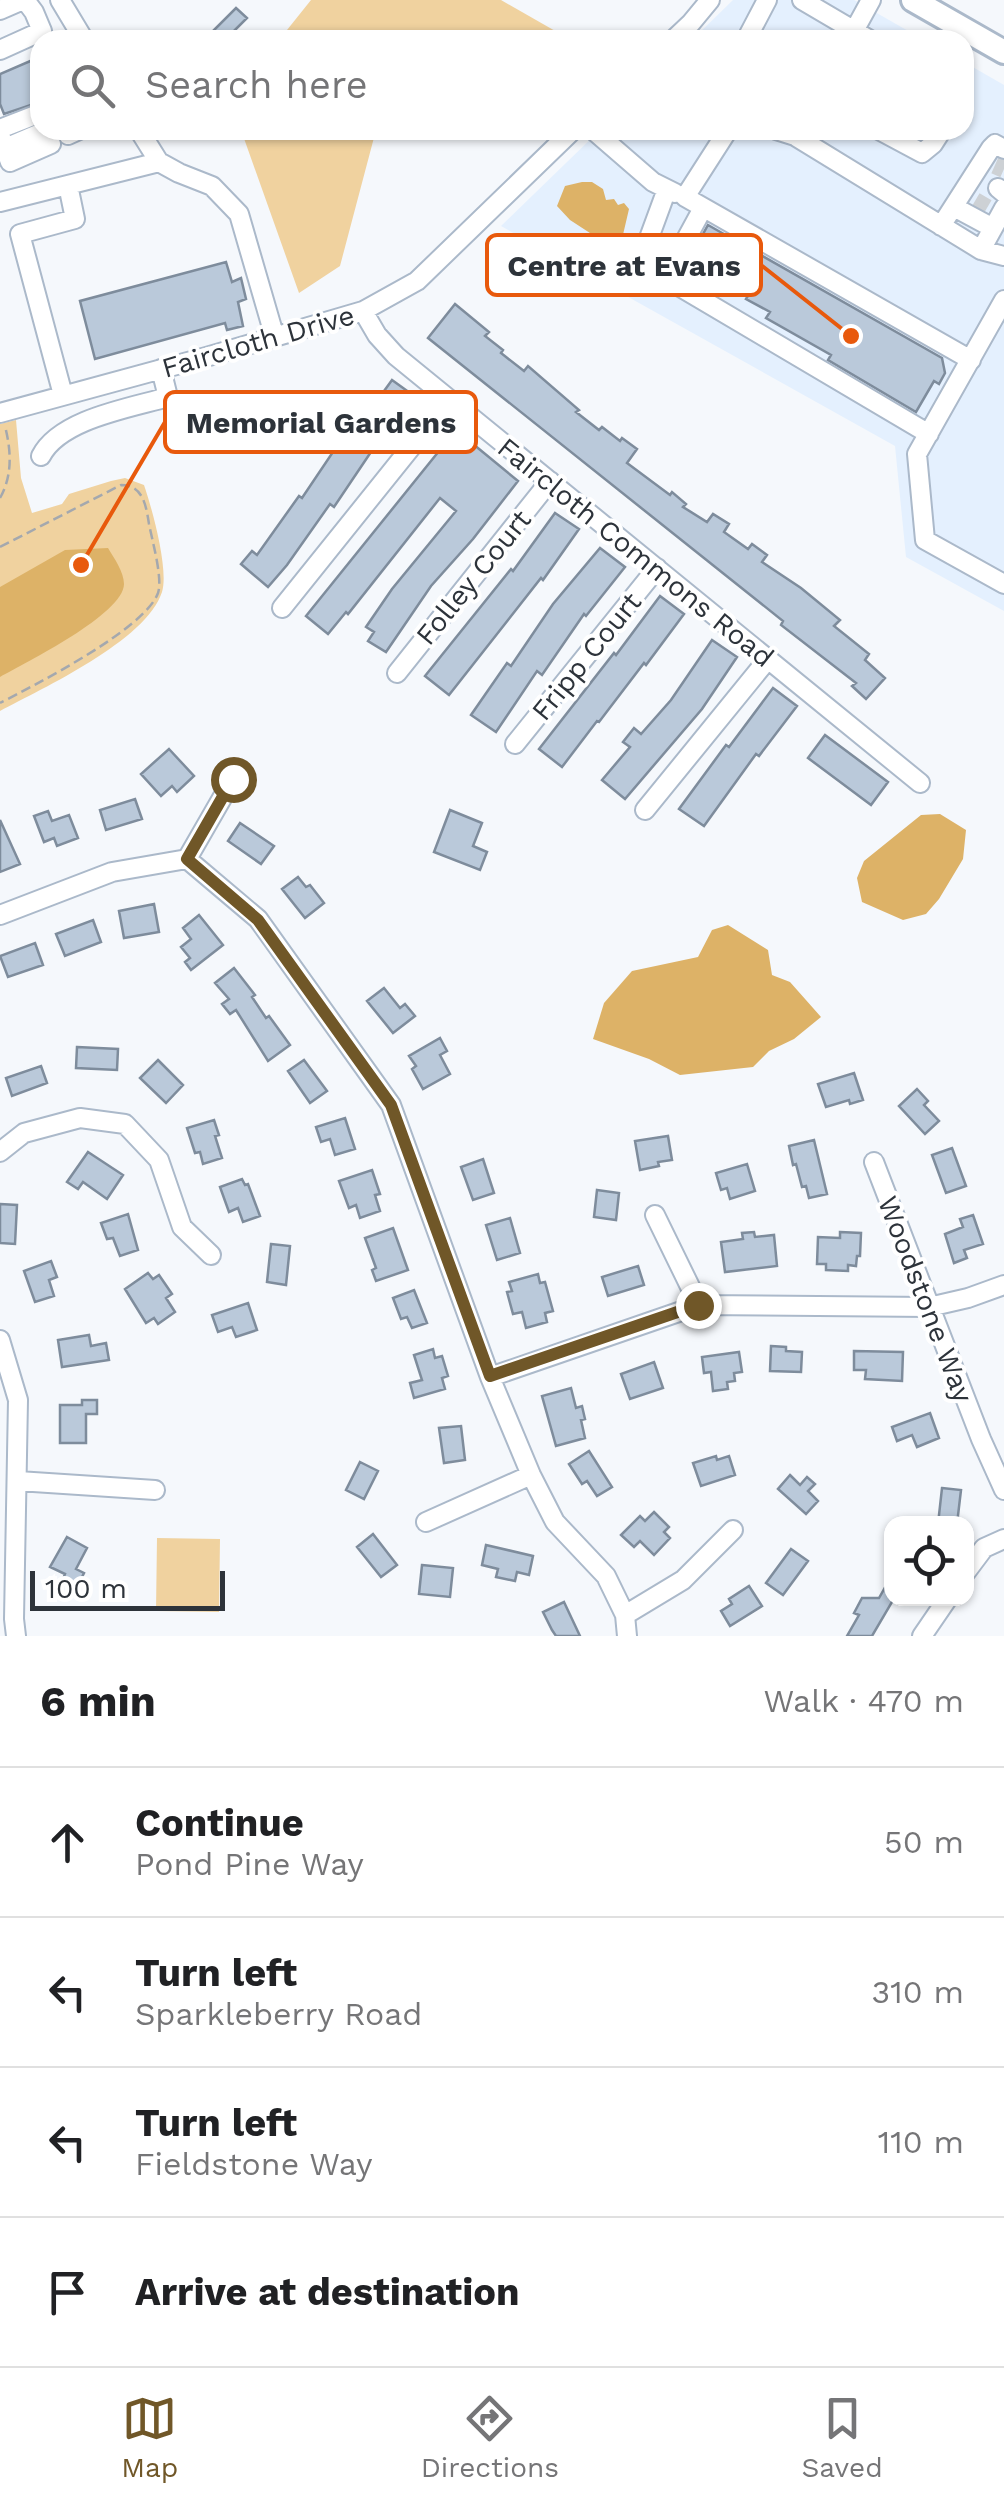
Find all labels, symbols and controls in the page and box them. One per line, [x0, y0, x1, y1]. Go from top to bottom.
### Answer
search box [30, 30, 974, 140]
icon: search [65, 58, 120, 113]
text: Search here [145, 63, 368, 107]
callout: Centre at Evans [487, 235, 761, 295]
text: Centre at Evans [507, 248, 741, 283]
street label: Faircloth Drive [158, 298, 358, 385]
callout: Memorial Gardens [165, 392, 476, 452]
text: Memorial Gardens [186, 405, 456, 440]
street label: Faircloth Commons Road [491, 431, 780, 674]
street label: Folley Court [409, 503, 538, 651]
street label: Fripp Court [525, 585, 648, 727]
route start [211, 757, 257, 803]
street label: Woodstone Way [871, 1191, 980, 1407]
route end [676, 1283, 722, 1329]
map controls [884, 1516, 974, 1606]
button: locate [884, 1516, 974, 1606]
scale bar [30, 1566, 225, 1610]
text: 100 m [45, 1572, 127, 1605]
text: 6 min [40, 1677, 156, 1726]
text: Walk · 470 m [764, 1682, 964, 1720]
text: Continue [135, 1801, 304, 1845]
icon: ahead [40, 1815, 95, 1870]
text: 50 m [884, 1823, 964, 1861]
text: Pond Pine Way [135, 1845, 364, 1883]
text: Turn left [135, 1951, 297, 1995]
icon: left [40, 1965, 95, 2020]
text: 310 m [872, 1973, 964, 2011]
text: Sparkleberry Road [135, 1995, 422, 2033]
text: Turn left [135, 2101, 297, 2145]
icon: left [40, 2115, 95, 2170]
text: 110 m [878, 2123, 964, 2161]
text: Fieldstone Way [135, 2145, 372, 2183]
icon: arrive [40, 2265, 95, 2320]
text: Arrive at destination [135, 2270, 520, 2314]
tab: Map [121, 2391, 178, 2484]
tab: Directions [421, 2391, 559, 2484]
tab: Saved [801, 2391, 883, 2484]

